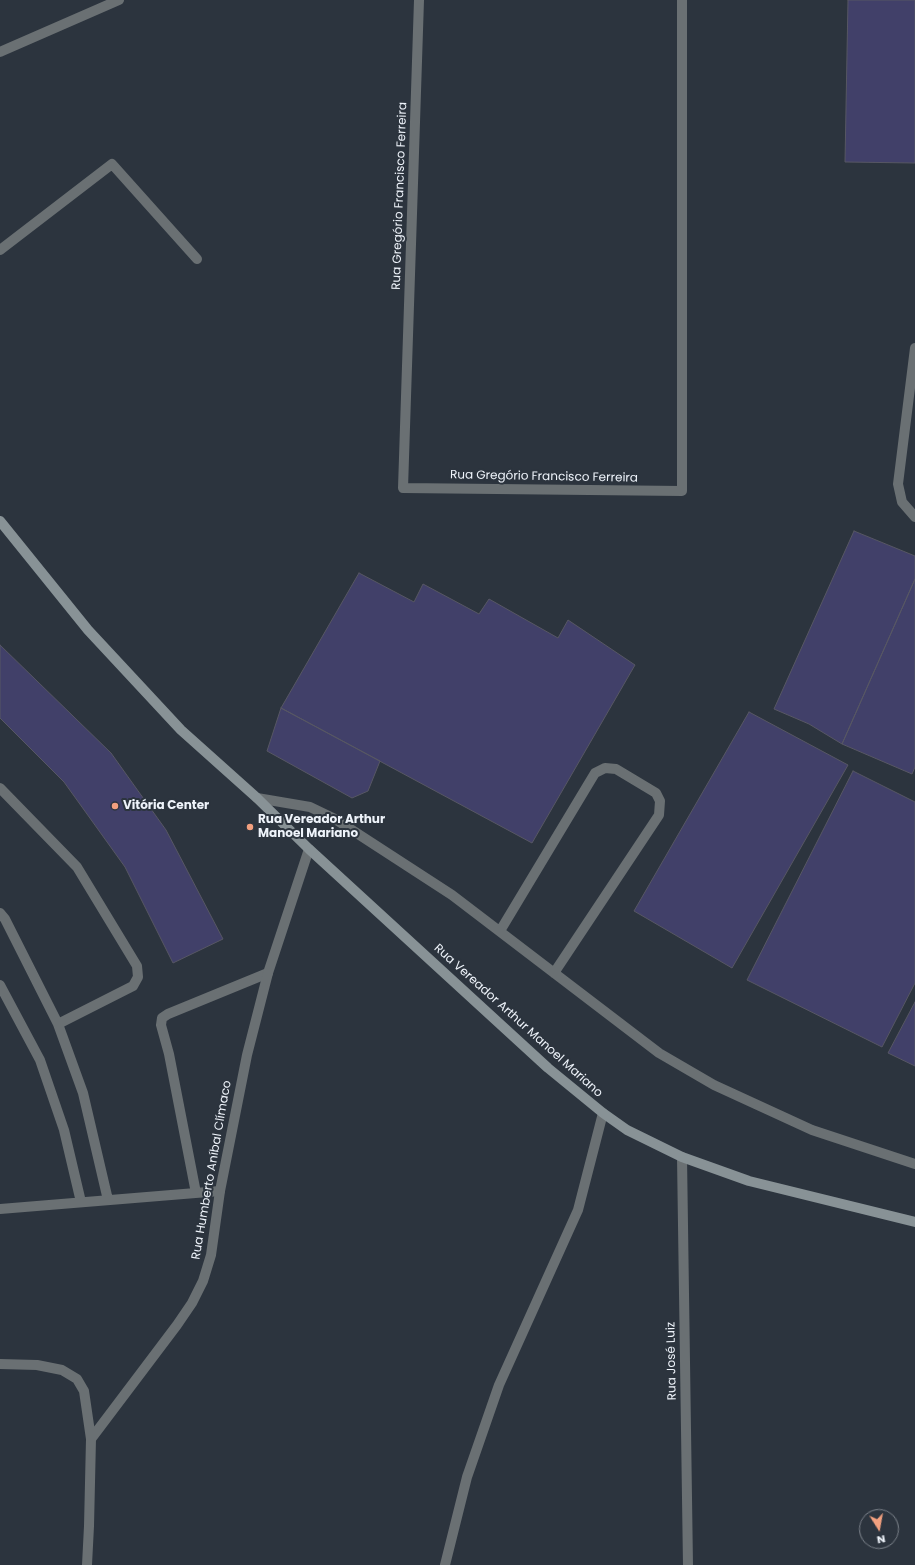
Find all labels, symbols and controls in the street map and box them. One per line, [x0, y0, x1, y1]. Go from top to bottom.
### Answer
street label: Rua Gregório Francisco Ferreira [390, 102, 410, 290]
street label: Rua Gregório Francisco Ferreira [450, 468, 638, 486]
place label: Vitória Center [123, 799, 209, 813]
marker: Vitória Center [110, 801, 120, 811]
place label: Rua Vereador Arthur Manoel Mariano [258, 813, 385, 841]
marker: Rua Vereador Arthur Manoel Mariano [245, 822, 255, 832]
street label: Rua Vereador Arthur Manoel Mariano [431, 941, 605, 1101]
street label: Rua Humberto Aníbal Clímaco [189, 1079, 235, 1261]
street label: Rua José Luiz [664, 1322, 680, 1400]
north arrow [859, 1509, 899, 1549]
text: N [876, 1531, 887, 1548]

